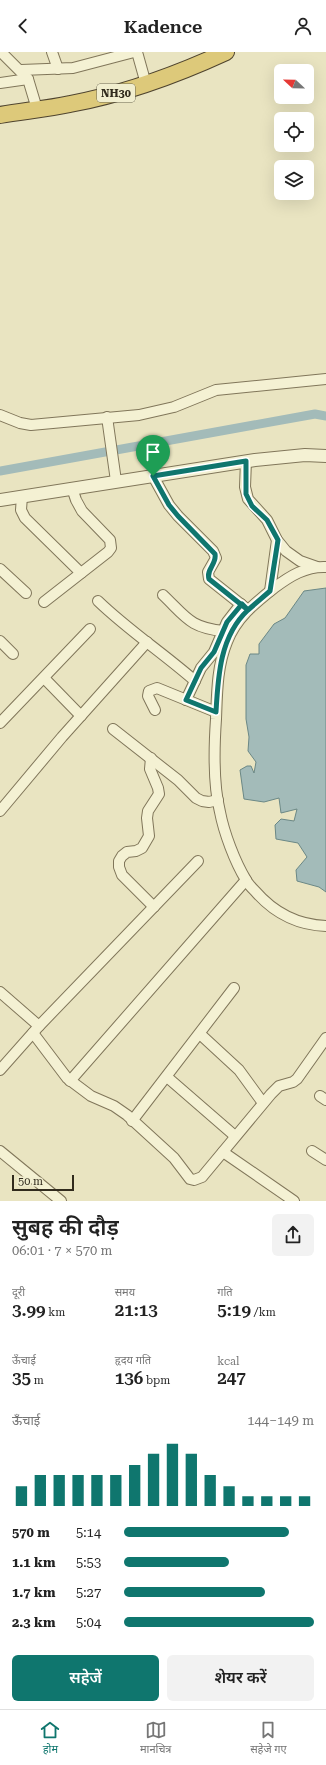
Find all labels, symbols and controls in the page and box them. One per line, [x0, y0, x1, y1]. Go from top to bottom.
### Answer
icon: back [12, 15, 34, 37]
icon: person [292, 15, 314, 37]
text: Kadence [124, 16, 202, 37]
north arrow [274, 64, 314, 104]
map controls [274, 64, 314, 200]
road number: NH30 [97, 84, 135, 102]
button: locate [274, 112, 314, 152]
button: layers [274, 160, 314, 200]
pin [136, 435, 170, 476]
icon: arrive [142, 441, 164, 463]
scale bar [12, 1173, 74, 1192]
text: 50 m [18, 1175, 43, 1188]
button: share [272, 1214, 314, 1256]
text: सुबह की दौड़ [12, 1215, 119, 1240]
text: 06:01 · 7 × 570 m [12, 1243, 112, 1258]
text: दूरी [12, 1286, 25, 1299]
text: समय [115, 1286, 135, 1299]
text: गति [217, 1286, 233, 1299]
text: 3.99 [12, 1300, 46, 1320]
text: 21:13 [115, 1300, 158, 1320]
text: 5:19 [217, 1300, 251, 1320]
text: km [46, 1306, 65, 1319]
text: /km [251, 1306, 276, 1319]
text: ऊँचाई [12, 1354, 36, 1367]
text: हृदय गति [115, 1354, 151, 1367]
text: kcal [217, 1355, 239, 1368]
text: 35 [12, 1368, 31, 1388]
text: 136 [115, 1368, 143, 1388]
text: 247 [217, 1368, 246, 1388]
text: m [31, 1374, 44, 1387]
text: bpm [143, 1374, 170, 1387]
text: ऊँचाई [12, 1413, 40, 1428]
text: 144–149 m [247, 1413, 314, 1428]
text: 570 m [12, 1525, 50, 1540]
text: 5:14 [76, 1525, 101, 1540]
text: 1.1 km [12, 1555, 55, 1570]
text: 5:53 [76, 1555, 101, 1570]
text: 1.7 km [12, 1585, 55, 1600]
text: 5:27 [76, 1585, 101, 1600]
text: 2.3 km [12, 1615, 55, 1630]
text: 5:04 [76, 1615, 101, 1630]
button: सहेजें [12, 1655, 159, 1701]
button: शेयर करें [167, 1655, 314, 1701]
tab: होम [39, 1719, 61, 1757]
tab: मानचित्र [140, 1719, 171, 1757]
tab: सहेजे गए [250, 1719, 287, 1757]

